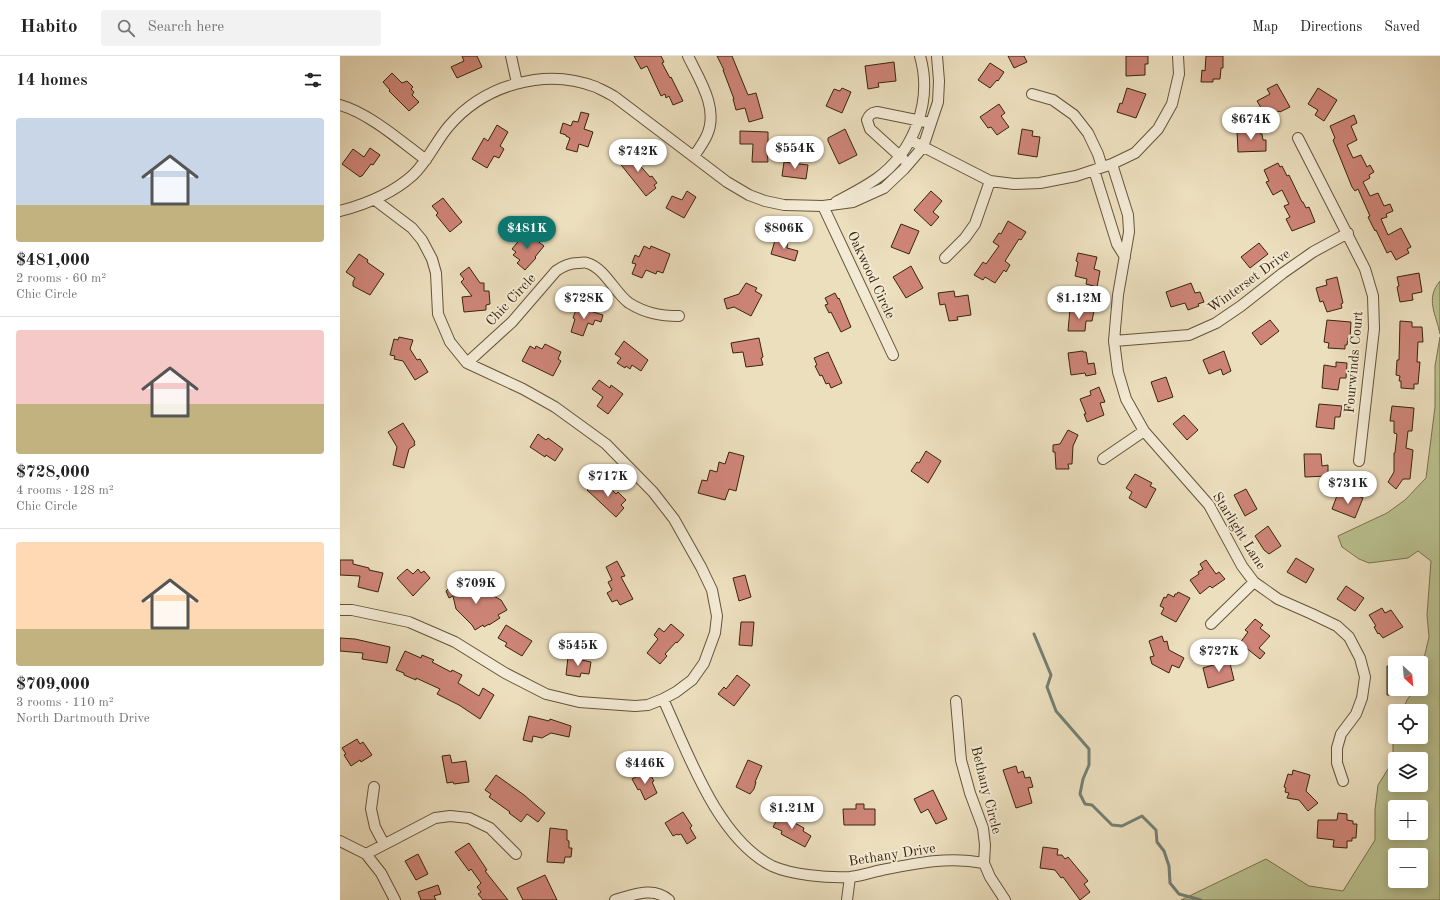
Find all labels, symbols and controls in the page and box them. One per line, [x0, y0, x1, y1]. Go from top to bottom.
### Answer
search box [101, 10, 381, 46]
icon: search [115, 17, 137, 39]
text: Habito [20, 18, 77, 37]
text: Search here [147, 20, 224, 35]
text: Map [1252, 20, 1278, 34]
text: Directions [1300, 20, 1362, 34]
text: Saved [1384, 20, 1420, 34]
icon: filters [302, 69, 324, 91]
text: 14 homes [16, 72, 88, 89]
pin: $674K [1223, 107, 1279, 141]
text: $674K [1231, 113, 1271, 126]
pin: $554K [767, 136, 823, 170]
pin: $742K [610, 139, 666, 173]
text: $554K [775, 142, 815, 155]
icon: home [134, 144, 206, 216]
text: $742K [618, 145, 658, 158]
pin: $481K [499, 216, 555, 250]
pin: $806K [756, 216, 812, 250]
text: $481K [507, 222, 547, 235]
text: $806K [764, 222, 804, 235]
street label: Oakwood Circle [845, 229, 897, 321]
street label: Winterset Drive [1205, 247, 1293, 315]
text: $481,000 [16, 252, 90, 269]
street label: Chic Circle [483, 271, 539, 329]
text: 2 rooms · 60 m² [16, 272, 106, 285]
pin: $728K [556, 286, 612, 320]
pin: $1.12M [1046, 286, 1112, 320]
text: Chic Circle [16, 288, 77, 301]
text: $728K [564, 292, 604, 305]
text: $1.12M [1056, 292, 1102, 305]
street label: Fourwinds Court [1343, 310, 1365, 414]
icon: home [134, 356, 206, 428]
text: $728,000 [16, 464, 90, 481]
pin: $717K [580, 464, 636, 498]
text: $717K [588, 470, 628, 483]
pin: $731K [1320, 471, 1376, 505]
text: $731K [1328, 477, 1368, 490]
text: 4 rooms · 128 m² [16, 484, 114, 497]
street label: Starlight Lane [1210, 490, 1268, 572]
text: Chic Circle [16, 500, 77, 513]
icon: home [134, 568, 206, 640]
pin: $709K [448, 571, 504, 605]
text: $709K [456, 577, 496, 590]
pin: $545K [550, 633, 606, 667]
text: $545K [558, 639, 598, 652]
pin: $727K [1191, 639, 1247, 673]
text: $727K [1199, 645, 1239, 658]
north arrow [1388, 656, 1428, 696]
map controls [1388, 656, 1428, 888]
text: $709,000 [16, 676, 90, 693]
text: 3 rooms · 110 m² [16, 696, 114, 709]
button: locate [1388, 704, 1428, 744]
text: North Dartmouth Drive [16, 712, 150, 725]
street label: Bethany Circle [968, 745, 1004, 835]
pin: $446K [617, 751, 673, 785]
button: layers [1388, 752, 1428, 792]
text: $446K [625, 757, 665, 770]
pin: $1.21M [759, 796, 825, 830]
button: + [1388, 800, 1428, 840]
text: $1.21M [769, 802, 815, 815]
street label: Bethany Drive [847, 841, 937, 869]
button: − [1388, 848, 1428, 888]

